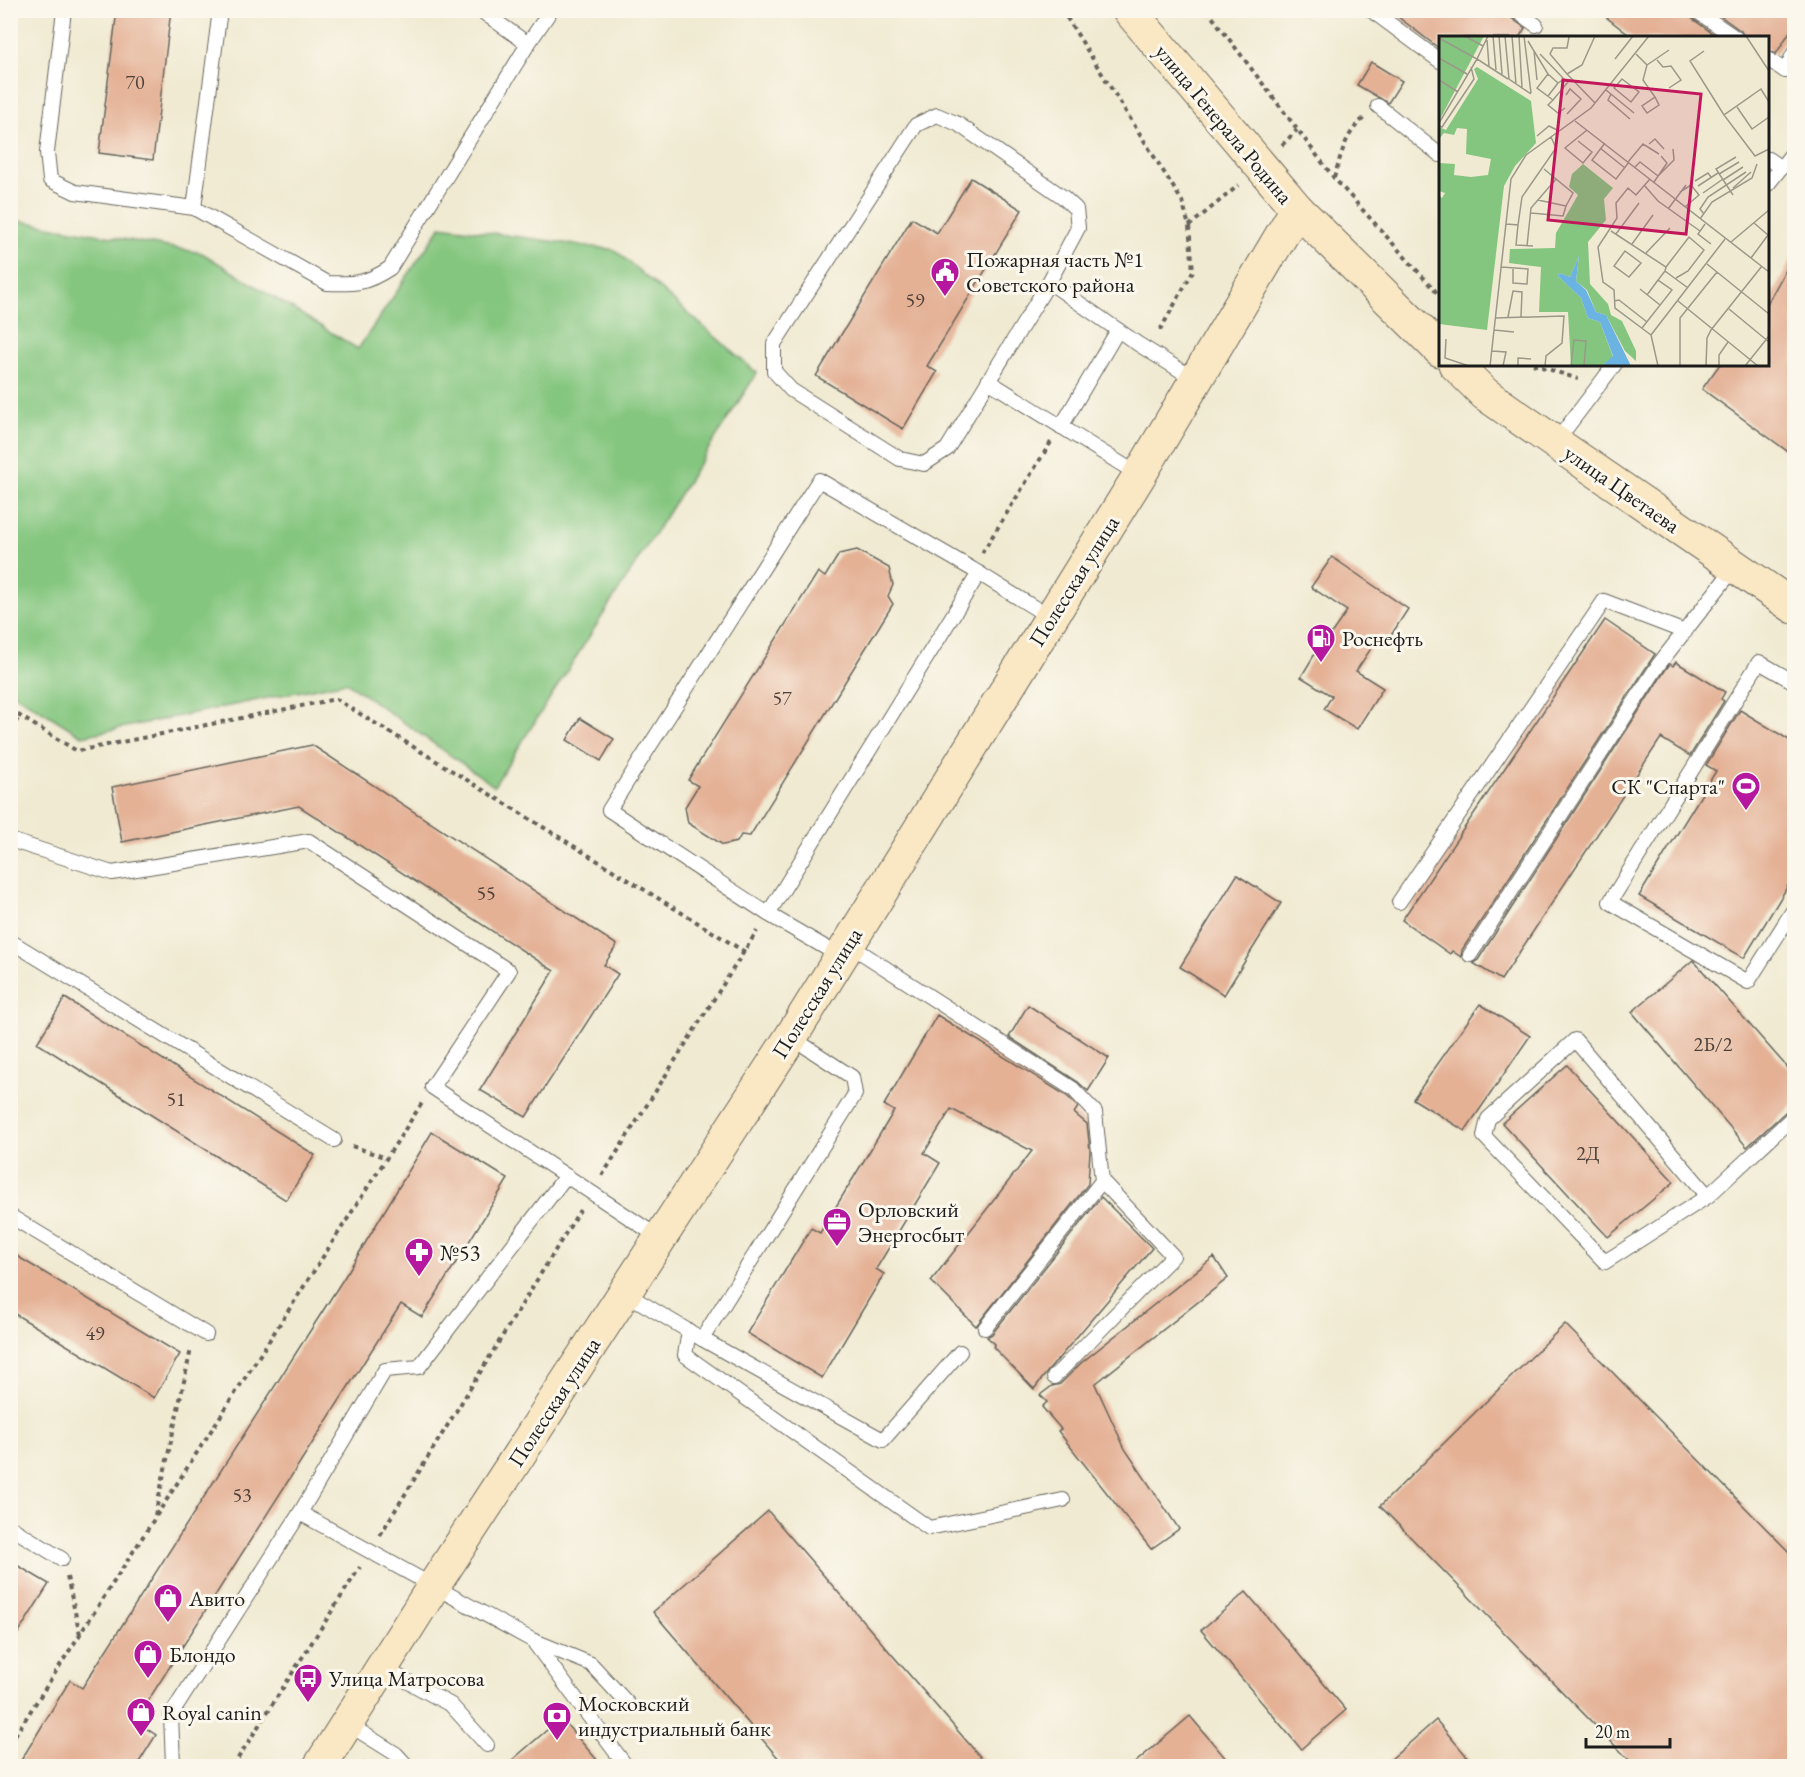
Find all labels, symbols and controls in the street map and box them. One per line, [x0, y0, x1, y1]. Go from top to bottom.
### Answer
inset map [1439, 36, 1769, 366]
street label: улица Генерала Родина [1148, 38, 1300, 210]
house number: 70 [125, 69, 145, 95]
place label: Пожарная часть №1 Советского района [966, 245, 1144, 299]
public building icon: Пожарная часть №1 Советского района [929, 256, 961, 298]
house number: 59 [905, 287, 925, 313]
street label: улица Цветаева [1558, 438, 1686, 540]
street label: Полесская улица [1022, 510, 1126, 652]
fuel station icon: Роснефть [1305, 622, 1337, 664]
place label: Роснефть [1342, 624, 1423, 653]
house number: 57 [772, 685, 792, 711]
sports icon: СК "Спарта" [1730, 770, 1762, 812]
place label: СК "Спарта" [1611, 772, 1725, 801]
house number: 55 [476, 880, 496, 906]
street label: Полесская улица [765, 922, 869, 1064]
house number: 2Б/2 [1694, 1031, 1733, 1057]
house number: 51 [166, 1086, 186, 1112]
house number: 2Д [1576, 1140, 1600, 1166]
place label: Орловский Энергосбыт [858, 1195, 964, 1249]
office icon: Орловский Энергосбыт [821, 1206, 853, 1248]
pharmacy icon: №53 [403, 1236, 435, 1278]
place label: №53 [440, 1238, 480, 1267]
house number: 49 [85, 1320, 105, 1346]
street label: Полесская улица [501, 1331, 607, 1472]
house number: 53 [232, 1482, 252, 1508]
shop icon: Авито [152, 1582, 184, 1624]
place label: Авито [188, 1584, 245, 1613]
shop icon: Блондо [132, 1638, 164, 1680]
place label: Блондо [169, 1640, 236, 1669]
bus stop icon: Улица Матросова [292, 1662, 324, 1704]
place label: Улица Матросова [328, 1664, 485, 1693]
place label: Московский индустриальный банк [578, 1689, 771, 1743]
shop icon: Royal canin [125, 1696, 157, 1738]
place label: Royal canin [162, 1698, 262, 1727]
bank icon: Московский индустриальный банк [541, 1700, 573, 1742]
scale bar [1586, 1711, 1670, 1749]
text: 20 m [1595, 1720, 1630, 1743]

